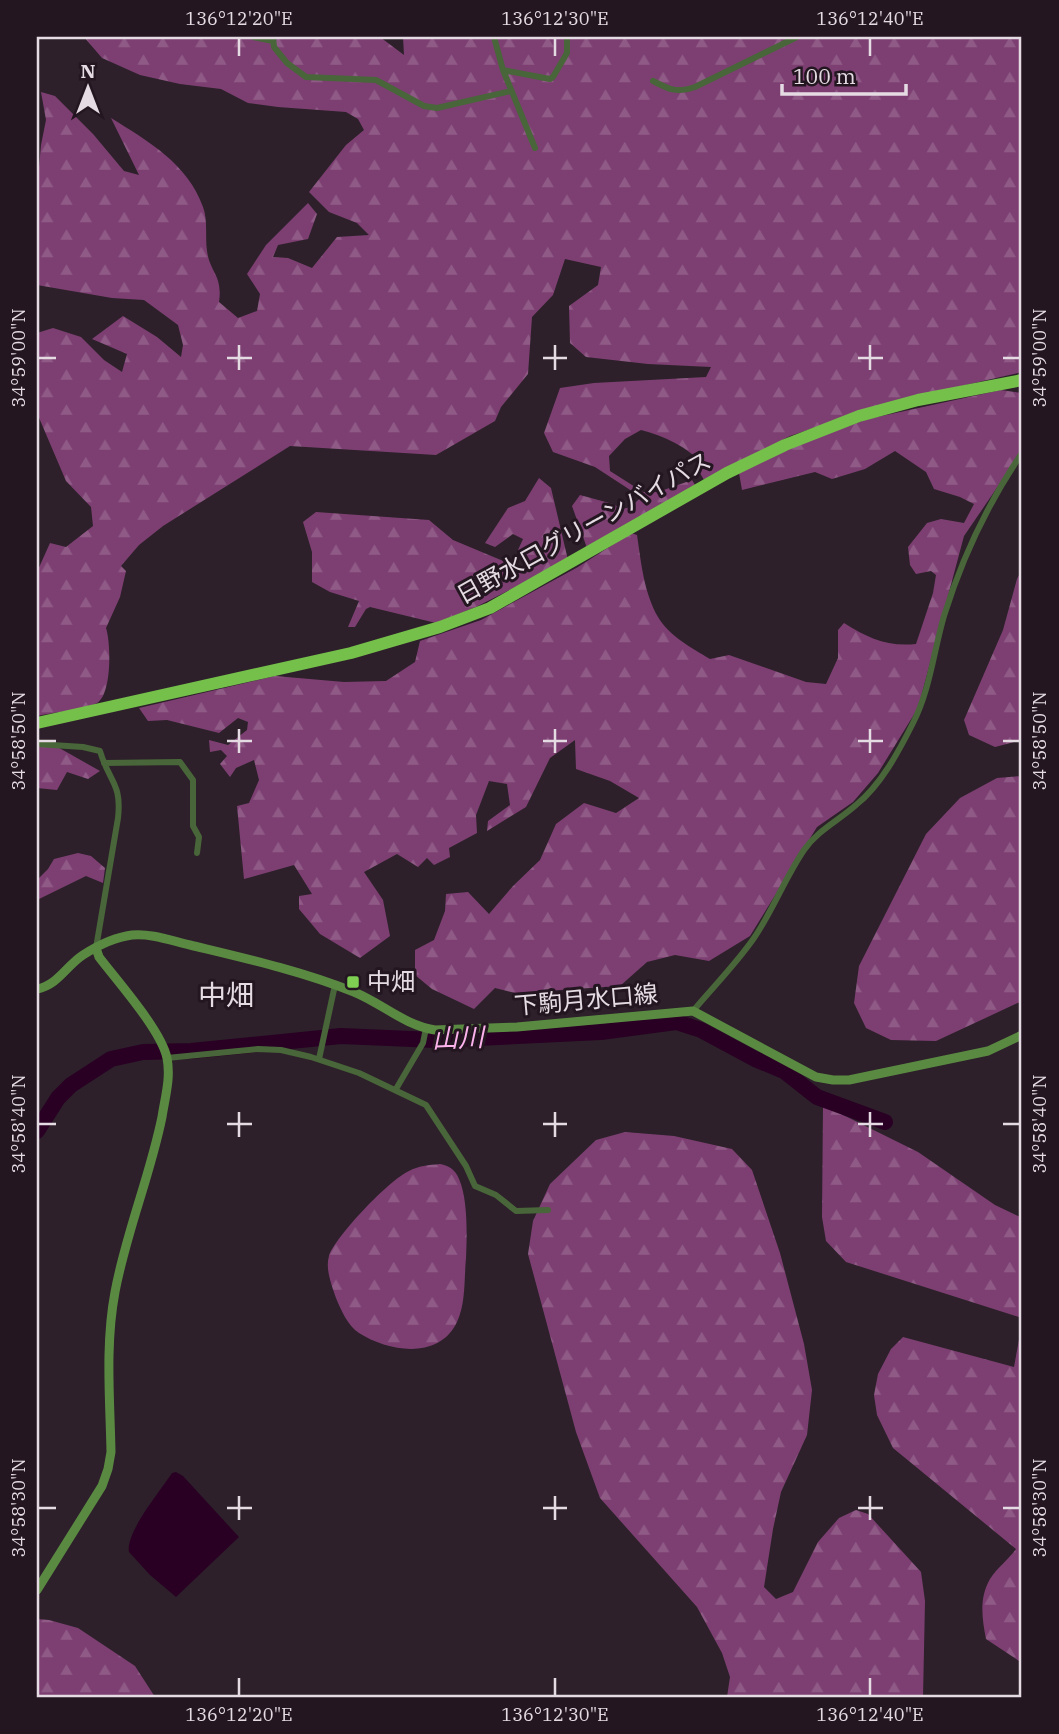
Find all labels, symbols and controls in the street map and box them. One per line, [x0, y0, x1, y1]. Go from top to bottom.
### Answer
text: 136°12'20"E [185, 7, 293, 30]
text: 136°12'30"E [501, 7, 609, 30]
text: 136°12'40"E [816, 7, 924, 30]
north arrow [52, 52, 122, 122]
scale bar [782, 52, 907, 96]
text: N [80, 59, 96, 83]
text: 100 m [793, 62, 856, 90]
text: 34°59'00"N [7, 309, 30, 408]
text: 34°59'00"N [1028, 309, 1051, 408]
street label: 日野水口グリーンバイパス [451, 444, 716, 611]
text: 34°58'50"N [7, 692, 30, 791]
text: 34°58'50"N [1028, 692, 1051, 791]
place label: 中畑 [367, 965, 415, 997]
marker: 中畑 [345, 974, 361, 990]
district label: 中畑 [198, 976, 254, 1013]
street label: 下駒月水口線 [513, 977, 659, 1021]
water label: 山川 [431, 1019, 488, 1055]
text: 34°58'40"N [7, 1075, 30, 1174]
text: 34°58'40"N [1028, 1075, 1051, 1174]
text: 34°58'30"N [7, 1459, 30, 1558]
text: 34°58'30"N [1028, 1459, 1051, 1558]
text: 136°12'20"E [185, 1703, 293, 1726]
text: 136°12'30"E [501, 1703, 609, 1726]
text: 136°12'40"E [816, 1703, 924, 1726]

